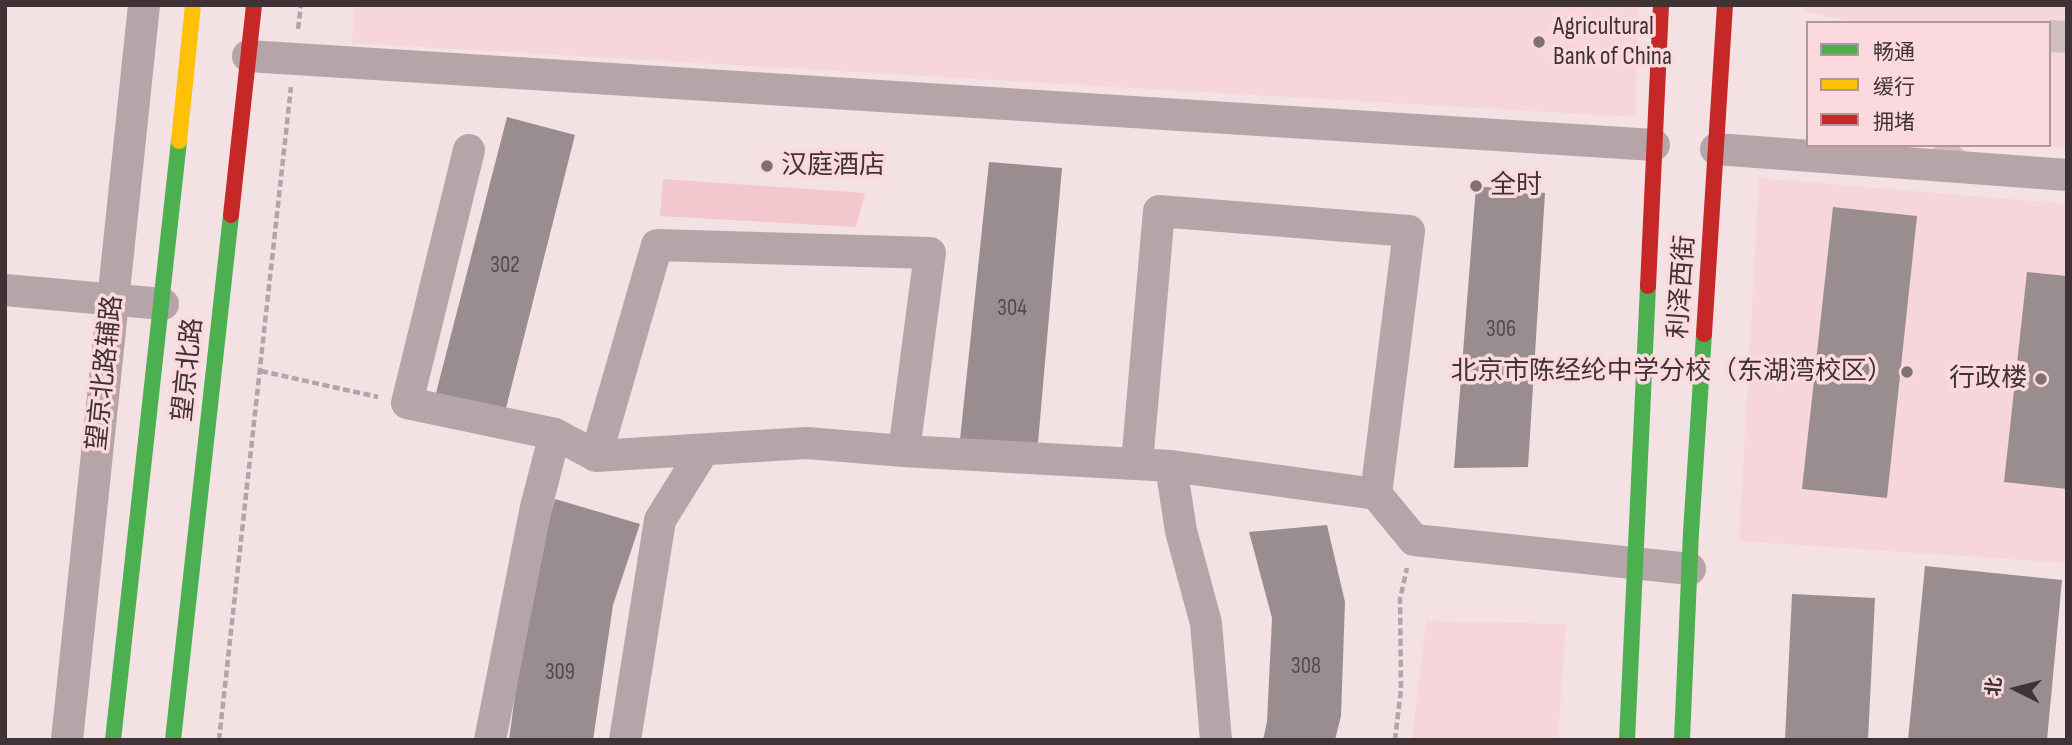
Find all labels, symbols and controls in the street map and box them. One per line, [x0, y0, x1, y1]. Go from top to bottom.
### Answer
place label: Agricultural Bank of China [1553, 11, 1672, 72]
legend [1806, 21, 2051, 147]
marker: Agricultural Bank of China [1531, 34, 1547, 50]
text: 畅通 [1873, 40, 1915, 65]
text: 缓行 [1873, 75, 1915, 100]
text: 拥堵 [1873, 110, 1915, 135]
place label: 汉庭酒店 [781, 150, 885, 182]
marker: 汉庭酒店 [759, 158, 775, 174]
place label: 全时 [1490, 170, 1542, 202]
marker: 全时 [1468, 178, 1484, 194]
street label: 利泽西街 [1664, 234, 1702, 340]
house number: 302 [490, 252, 520, 280]
street label: 望京北路辅路 [82, 294, 130, 452]
house number: 304 [997, 295, 1027, 323]
house number: 306 [1486, 316, 1516, 344]
street label: 望京北路 [168, 317, 210, 423]
place label: 北京市陈经纶中学分校（东湖湾校区） [1451, 356, 1893, 388]
place label: 行政楼 [1949, 363, 2027, 395]
marker: 北京市陈经纶中学分校（东湖湾校区） [1899, 364, 1915, 380]
marker: 行政楼 [2033, 371, 2049, 387]
house number: 308 [1291, 653, 1321, 681]
north arrow [1981, 654, 2051, 724]
house number: 309 [545, 659, 575, 687]
text: 北 [1982, 676, 2007, 697]

